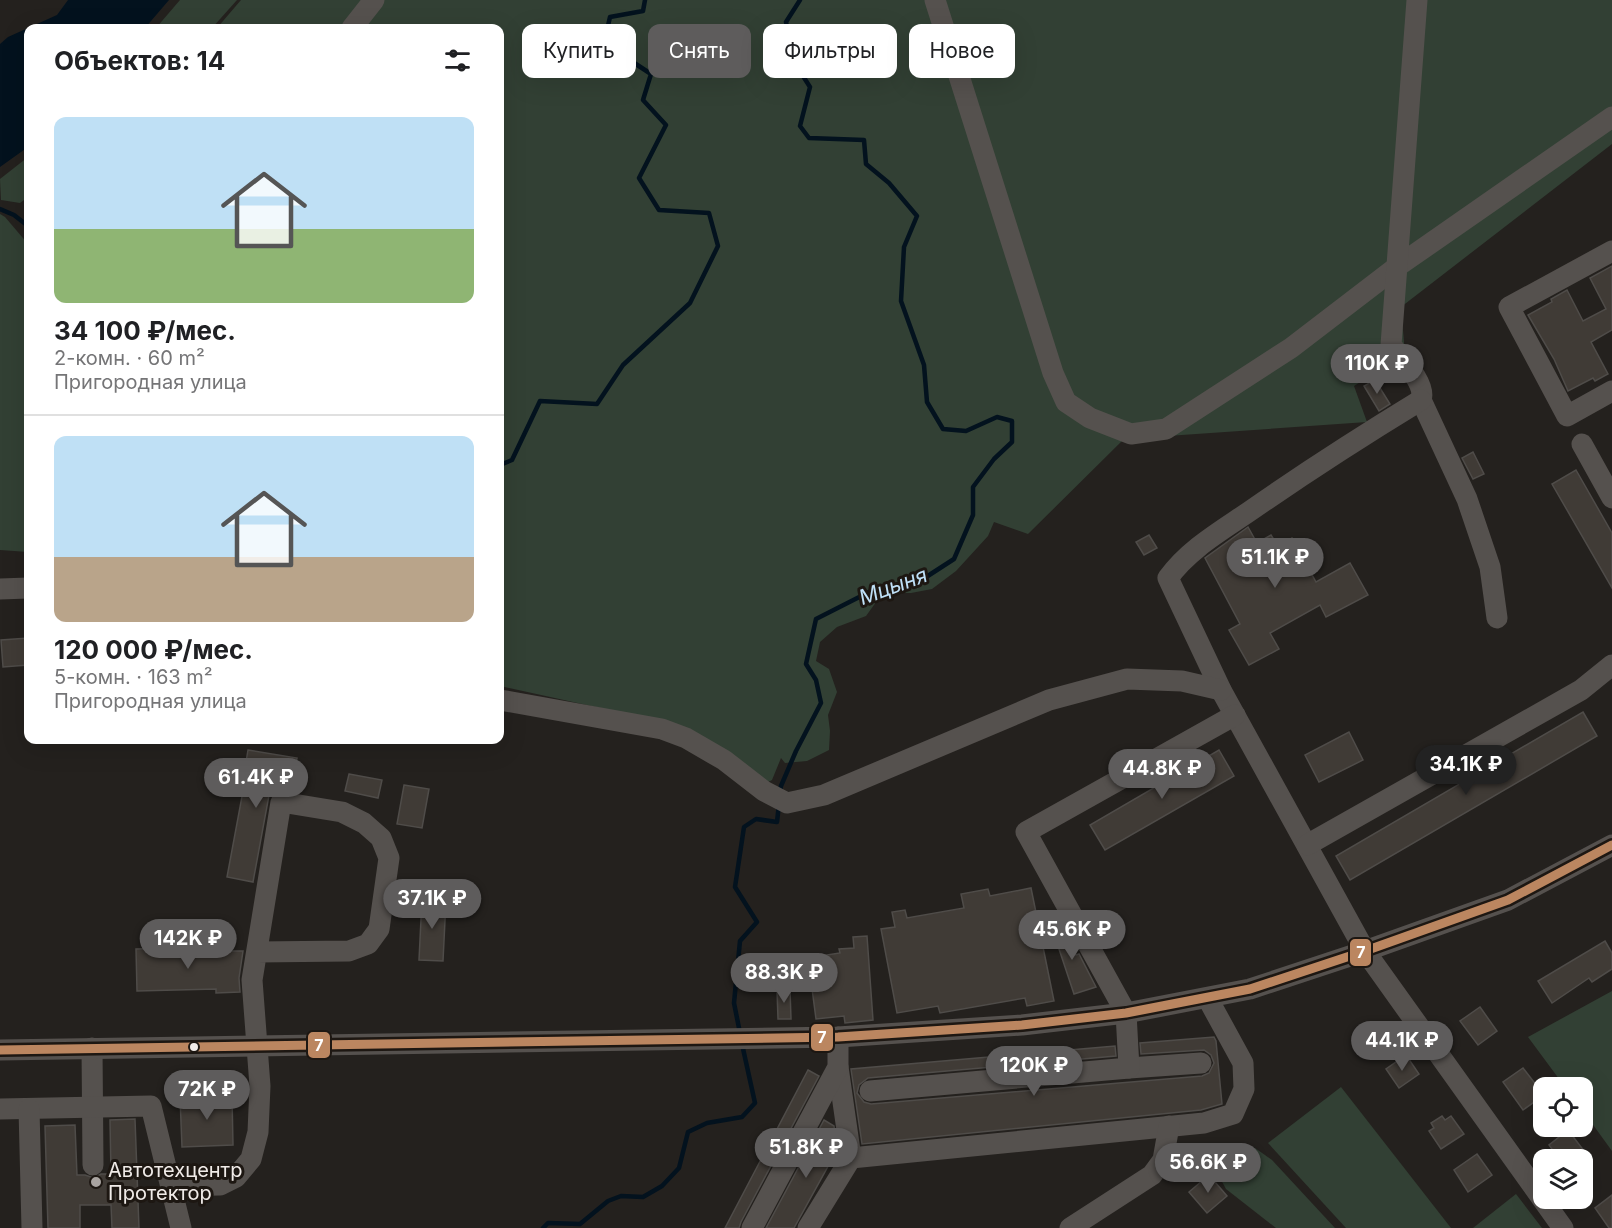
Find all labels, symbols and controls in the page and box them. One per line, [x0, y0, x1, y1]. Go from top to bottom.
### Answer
chip: Купить [522, 24, 636, 78]
chip: Снять [648, 24, 751, 78]
chip: Фильтры [763, 24, 897, 78]
chip: Новое [909, 24, 1015, 78]
icon: filters [441, 44, 474, 77]
text: Объектов: 14 [54, 45, 225, 76]
icon: home [210, 156, 318, 264]
text: 34 100 ₽/мес. [54, 315, 236, 346]
pin: 110K ₽ [1328, 344, 1426, 395]
text: 2-комн. · 60 m² [54, 346, 205, 370]
text: 110K ₽ [1345, 351, 1409, 375]
text: Пригородная улица [54, 370, 247, 394]
icon: home [210, 475, 318, 583]
pin: 51.1K ₽ [1220, 538, 1330, 589]
text: 51.1K ₽ [1241, 545, 1309, 569]
water label: Мцыня [855, 562, 931, 610]
text: 120 000 ₽/мес. [54, 634, 253, 665]
text: 5-комн. · 163 m² [54, 665, 213, 689]
text: Пригородная улица [54, 689, 247, 713]
pin: 34.1K ₽ [1411, 745, 1521, 796]
pin: 44.8K ₽ [1107, 749, 1217, 800]
text: 34.1K ₽ [1429, 752, 1503, 776]
text: 44.8K ₽ [1122, 756, 1202, 780]
pin: 61.4K ₽ [201, 758, 311, 809]
text: 61.4K ₽ [218, 765, 294, 789]
pin: 37.1K ₽ [377, 879, 487, 930]
text: 37.1K ₽ [397, 886, 467, 910]
pin: 45.6K ₽ [1017, 910, 1127, 961]
text: 45.6K ₽ [1033, 917, 1111, 941]
pin: 142K ₽ [139, 919, 237, 970]
text: 142K ₽ [154, 926, 222, 950]
line badge: 7 [1349, 938, 1372, 967]
text: 7 [1356, 942, 1366, 962]
pin: 88.3K ₽ [729, 953, 839, 1004]
text: 88.3K ₽ [745, 960, 823, 984]
pin: 44.1K ₽ [1347, 1021, 1457, 1072]
line badge: 7 [810, 1023, 834, 1052]
text: 7 [817, 1027, 827, 1047]
text: 44.1K ₽ [1365, 1028, 1439, 1052]
line badge: 7 [307, 1031, 331, 1059]
text: 7 [314, 1035, 324, 1055]
unlabelled marker [188, 1041, 200, 1053]
pin: 120K ₽ [985, 1046, 1083, 1097]
text: 120K ₽ [1000, 1053, 1068, 1077]
pin: 72K ₽ [165, 1070, 249, 1121]
text: 72K ₽ [178, 1077, 236, 1101]
map controls [1533, 1077, 1593, 1209]
button: locate [1533, 1077, 1593, 1137]
pin: 51.8K ₽ [751, 1128, 861, 1179]
text: 51.8K ₽ [769, 1135, 843, 1159]
pin: 56.6K ₽ [1153, 1143, 1263, 1194]
button: layers [1533, 1149, 1593, 1209]
text: 56.6K ₽ [1169, 1150, 1247, 1174]
place label: Автотехцентр Протектор [108, 1158, 243, 1205]
marker: Автотехцентр Протектор [89, 1175, 103, 1189]

